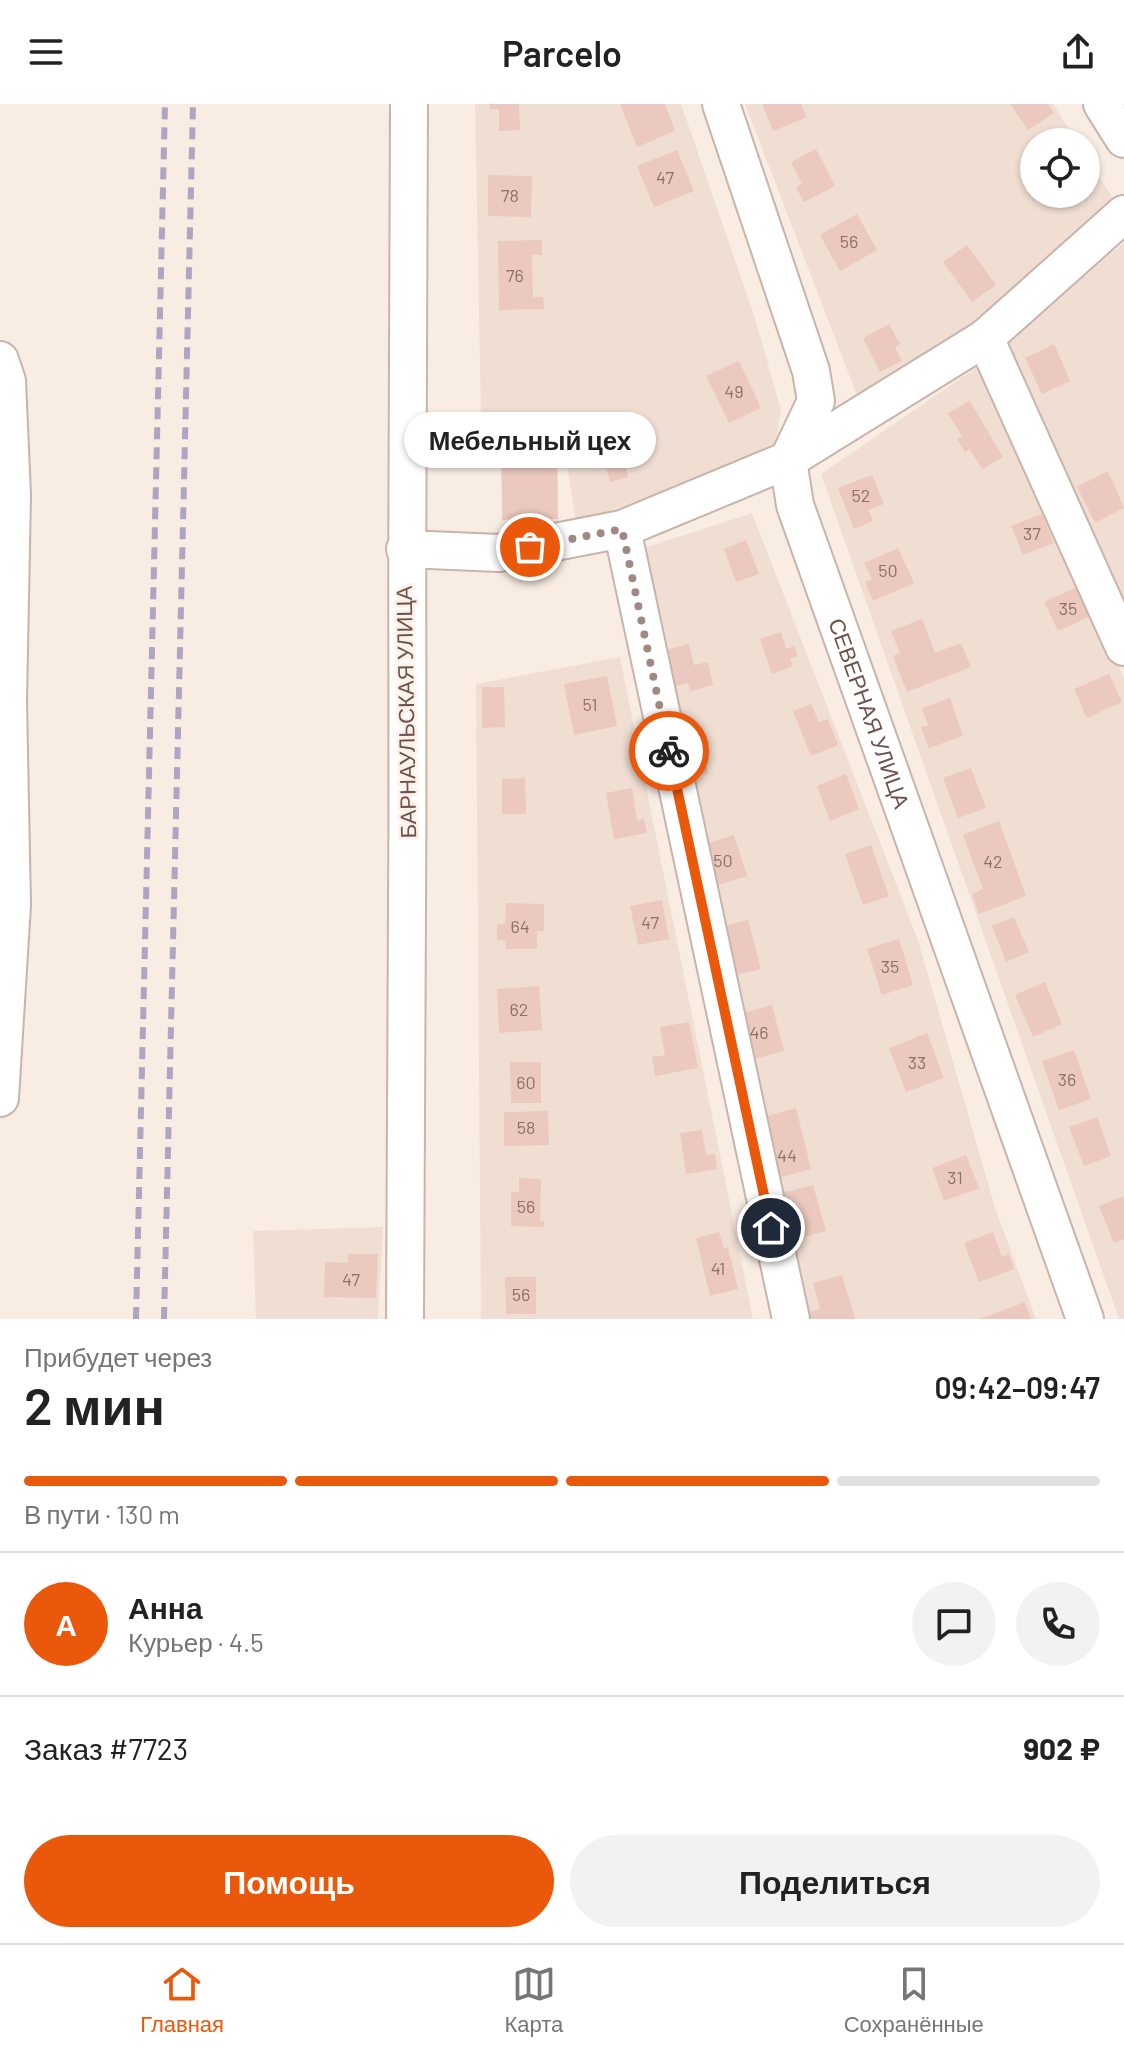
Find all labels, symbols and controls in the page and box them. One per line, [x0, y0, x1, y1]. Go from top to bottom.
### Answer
icon: menu [24, 30, 68, 74]
icon: share [1056, 30, 1100, 74]
text: Parcelo [502, 31, 622, 74]
map controls [1020, 128, 1100, 208]
button: locate [1020, 128, 1100, 208]
house number: 47 [656, 166, 674, 188]
house number: 78 [501, 184, 519, 206]
house number: 56 [840, 230, 858, 252]
house number: 76 [506, 264, 524, 286]
house number: 49 [724, 380, 744, 402]
callout: Мебельный цех [404, 411, 656, 467]
text: Мебельный цех [429, 424, 631, 455]
house number: 52 [852, 484, 870, 506]
pin [496, 513, 564, 581]
house number: 37 [1023, 522, 1041, 544]
icon: bag [508, 525, 552, 569]
house number: 50 [878, 559, 898, 581]
street label: БАРНАУЛЬСКАЯ УЛИЦА [390, 585, 421, 839]
house number: 35 [1059, 597, 1077, 619]
street label: СЕВЕРНАЯ УЛИЦА [824, 614, 916, 812]
house number: 51 [582, 693, 598, 715]
courier [629, 711, 709, 791]
icon: bike [647, 729, 691, 773]
house number: 50 [713, 849, 733, 871]
house number: 42 [983, 850, 1003, 872]
house number: 47 [641, 911, 659, 933]
house number: 64 [510, 915, 530, 937]
house number: 35 [881, 955, 899, 977]
house number: 62 [510, 998, 528, 1020]
house number: 46 [749, 1021, 769, 1043]
house number: 33 [908, 1051, 926, 1073]
house number: 36 [1058, 1068, 1076, 1090]
house number: 60 [516, 1071, 536, 1093]
house number: 58 [517, 1116, 535, 1138]
house number: 44 [777, 1144, 797, 1166]
house number: 31 [947, 1166, 963, 1188]
pin [737, 1194, 805, 1262]
house number: 56 [517, 1195, 535, 1217]
icon: home [749, 1206, 793, 1250]
house number: 41 [711, 1257, 725, 1279]
house number: 47 [342, 1268, 360, 1290]
house number: 56 [512, 1283, 530, 1305]
text: Прибудет через [24, 1341, 212, 1372]
text: 09:42–09:47 [934, 1369, 1100, 1405]
text: 2 мин [24, 1373, 165, 1435]
text: В пути · 130 m [24, 1498, 180, 1529]
button: chat [912, 1582, 996, 1666]
button: phone [1016, 1582, 1100, 1666]
text: Анна [128, 1589, 203, 1625]
text: А [55, 1606, 77, 1642]
text: Курьер · 4.5 [128, 1626, 264, 1657]
text: Заказ #7723 [24, 1730, 188, 1766]
text: 902 ₽ [1023, 1730, 1100, 1766]
button: Помощь [24, 1835, 554, 1927]
button: Поделиться [570, 1835, 1100, 1927]
tab: Главная [140, 1962, 224, 2038]
tab: Карта [504, 1962, 563, 2038]
tab: Сохранённые [844, 1962, 984, 2038]

